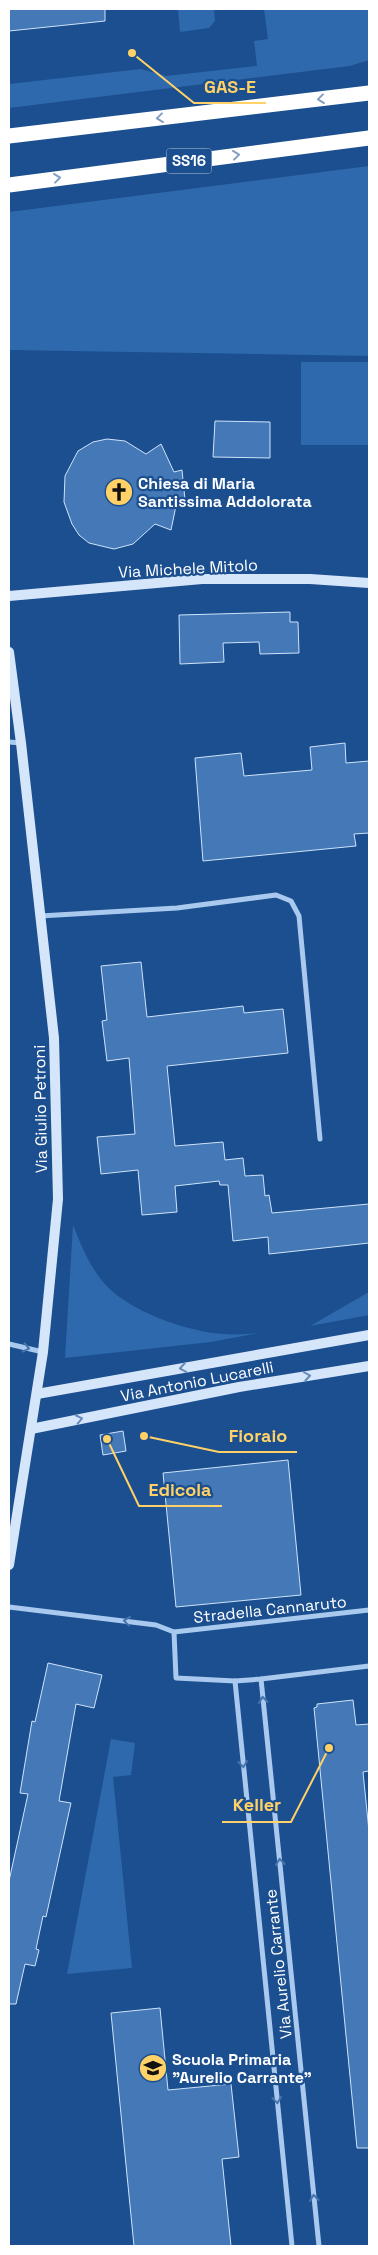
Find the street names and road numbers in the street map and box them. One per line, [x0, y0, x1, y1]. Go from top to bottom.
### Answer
road number: SS16 [166, 148, 212, 174]
street label: Via Michele Mitolo [118, 554, 258, 583]
street label: Via Giulio Petroni [29, 1045, 52, 1173]
street label: Via Antonio Lucarelli [119, 1356, 275, 1407]
street label: Stradella Cannaruto [192, 1591, 348, 1628]
street label: Via Aurelio Carrante [260, 1888, 297, 2040]

